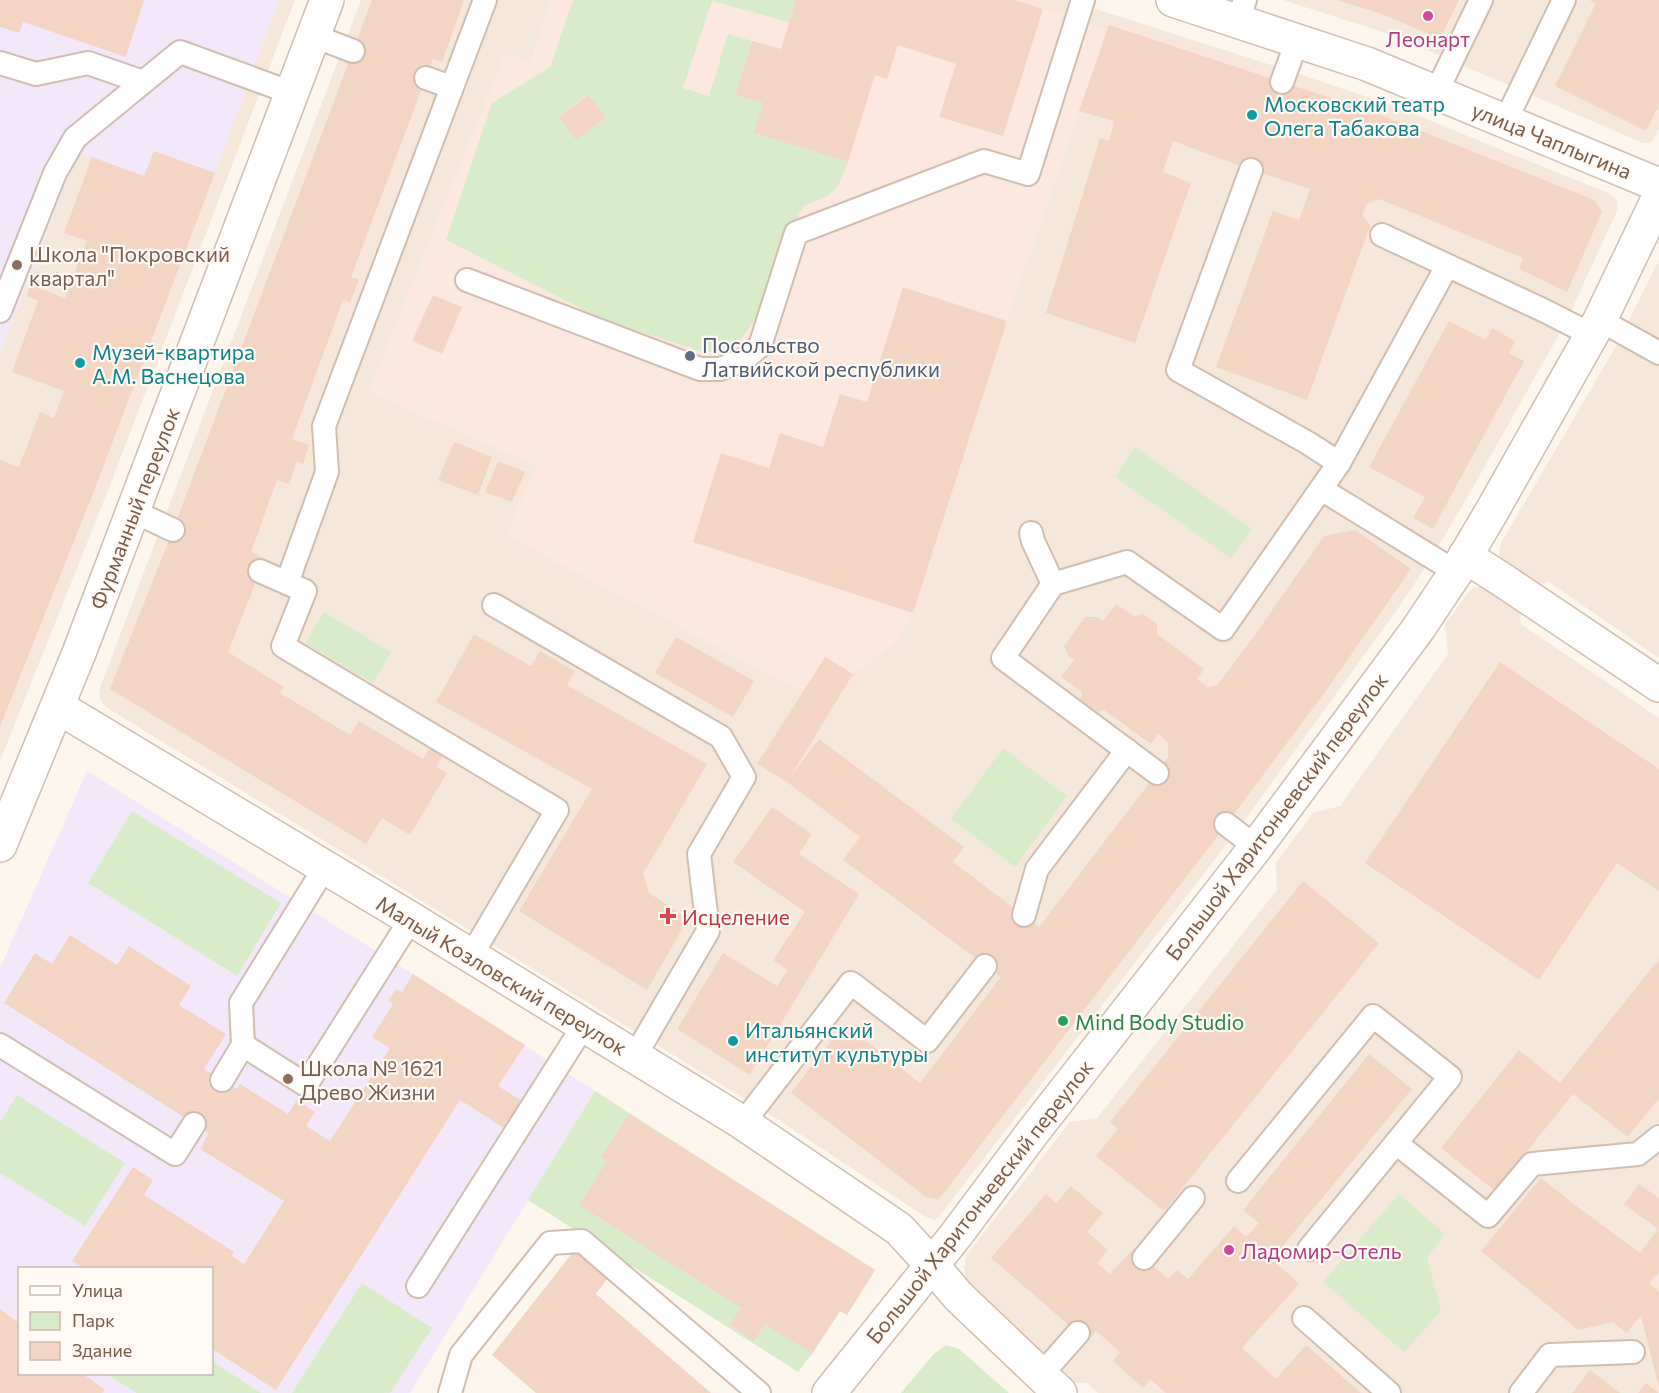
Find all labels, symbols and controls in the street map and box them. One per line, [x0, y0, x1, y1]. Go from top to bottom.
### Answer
marker: Леонарт [1421, 9, 1435, 23]
place label: Леонарт [1386, 26, 1470, 51]
place label: Московский театр Олега Табакова [1264, 91, 1445, 140]
street label: улица Чаплыгина [1469, 97, 1635, 183]
marker: Московский театр Олега Табакова [1245, 108, 1259, 122]
place label: Школа "Покровский квартал" [29, 241, 230, 290]
marker: Школа "Покровский квартал" [10, 258, 24, 272]
place label: Посольство Латвийской республики [702, 332, 940, 381]
place label: Музей-квартира А.М. Васнецова [92, 339, 255, 388]
marker: Посольство Латвийской республики [683, 349, 697, 363]
marker: Музей-квартира А.М. Васнецова [73, 356, 87, 370]
street label: Фурманный переулок [84, 403, 184, 613]
street label: Большой Харитоньевский переулок [1160, 667, 1392, 965]
street label: Малый Козловский переулок [372, 890, 632, 1060]
place label: Исцеление [682, 904, 790, 929]
marker: Исцеление [659, 907, 677, 925]
place label: Mind Body Studio [1075, 1009, 1244, 1034]
marker: Mind Body Studio [1056, 1014, 1070, 1028]
place label: Итальянский институт культуры [745, 1017, 928, 1066]
marker: Итальянский институт культуры [726, 1034, 740, 1048]
street label: Большой Харитоньевский переулок [860, 1054, 1098, 1348]
place label: Школа № 1621 Древо Жизни [300, 1055, 443, 1104]
marker: Школа № 1621 Древо Жизни [281, 1072, 295, 1086]
place label: Ладомир-Отель [1241, 1238, 1402, 1263]
marker: Ладомир-Отель [1222, 1243, 1236, 1257]
legend [18, 1267, 213, 1375]
text: Улица [72, 1279, 123, 1301]
text: Парк [72, 1309, 115, 1331]
text: Здание [72, 1339, 132, 1361]

